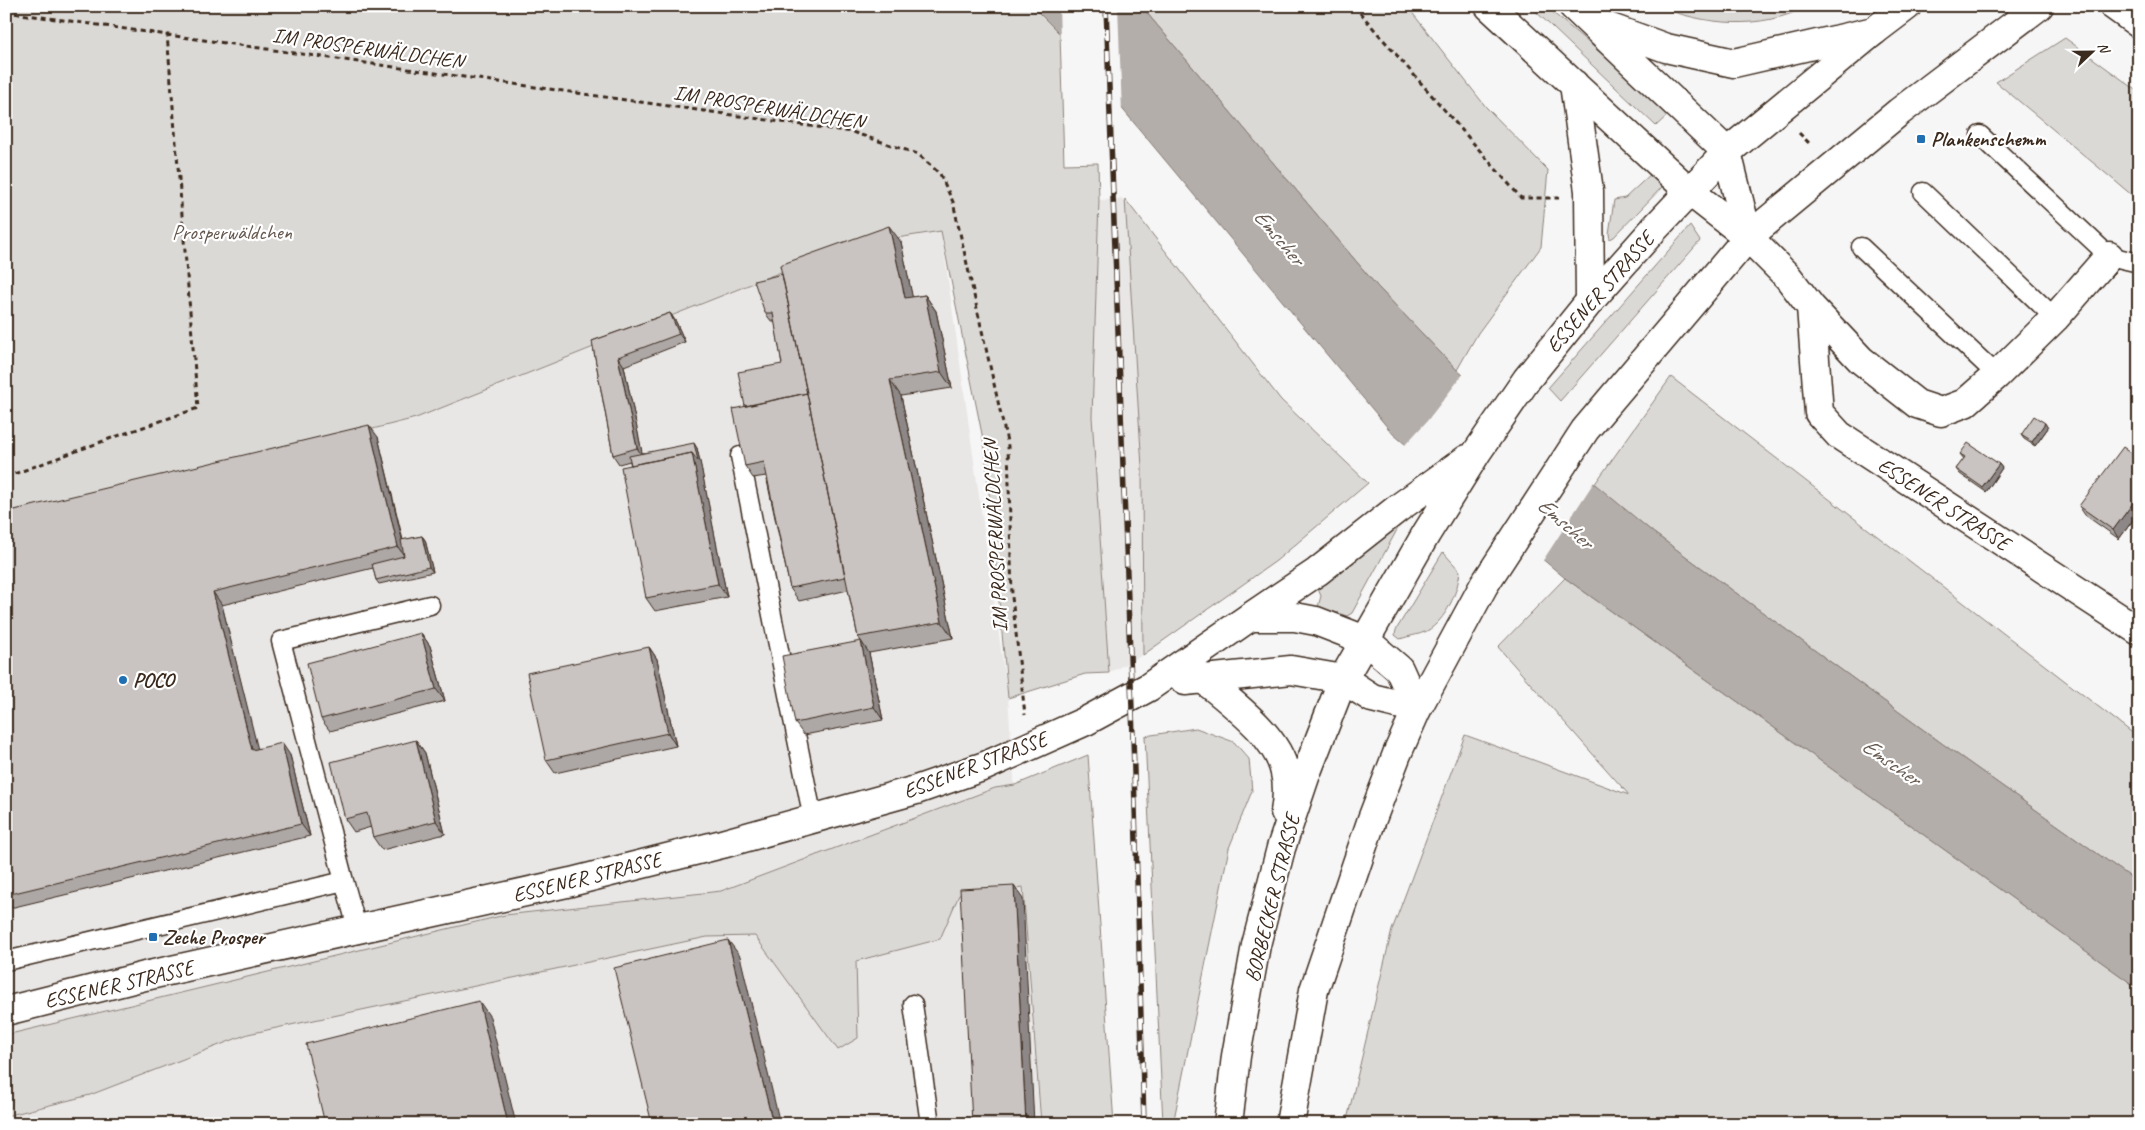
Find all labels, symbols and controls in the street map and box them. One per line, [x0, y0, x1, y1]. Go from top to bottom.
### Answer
street label: IM PROSPERWÄLDCHEN [271, 22, 468, 75]
north arrow [2068, 28, 2118, 78]
text: N [2094, 40, 2114, 57]
street label: IM PROSPERWÄLDCHEN [672, 79, 869, 135]
place label: Plankenschemm [1931, 126, 2046, 152]
marker: Plankenschemm [1915, 133, 1927, 145]
water label: Emscher [1247, 203, 1313, 273]
park label: Prosperwäldchen [172, 219, 292, 245]
street label: ESSENER STRASSE [1540, 224, 1661, 358]
street label: IM PROSPERWÄLDCHEN [977, 436, 1013, 633]
street label: ESSENER STRASSE [1873, 452, 2017, 558]
water label: Emscher [1531, 491, 1601, 557]
place label: POCO [133, 667, 176, 693]
marker: POCO [117, 674, 129, 686]
street label: ESSENER STRASSE [899, 725, 1053, 804]
water label: Emscher [1856, 732, 1928, 794]
street label: BORBECKER STRASSE [1239, 809, 1306, 984]
street label: ESSENER STRASSE [510, 845, 666, 908]
place label: Zeche Prosper [163, 924, 267, 950]
marker: Zeche Prosper [147, 931, 159, 943]
street label: ESSENER STRASSE [42, 954, 198, 1014]

